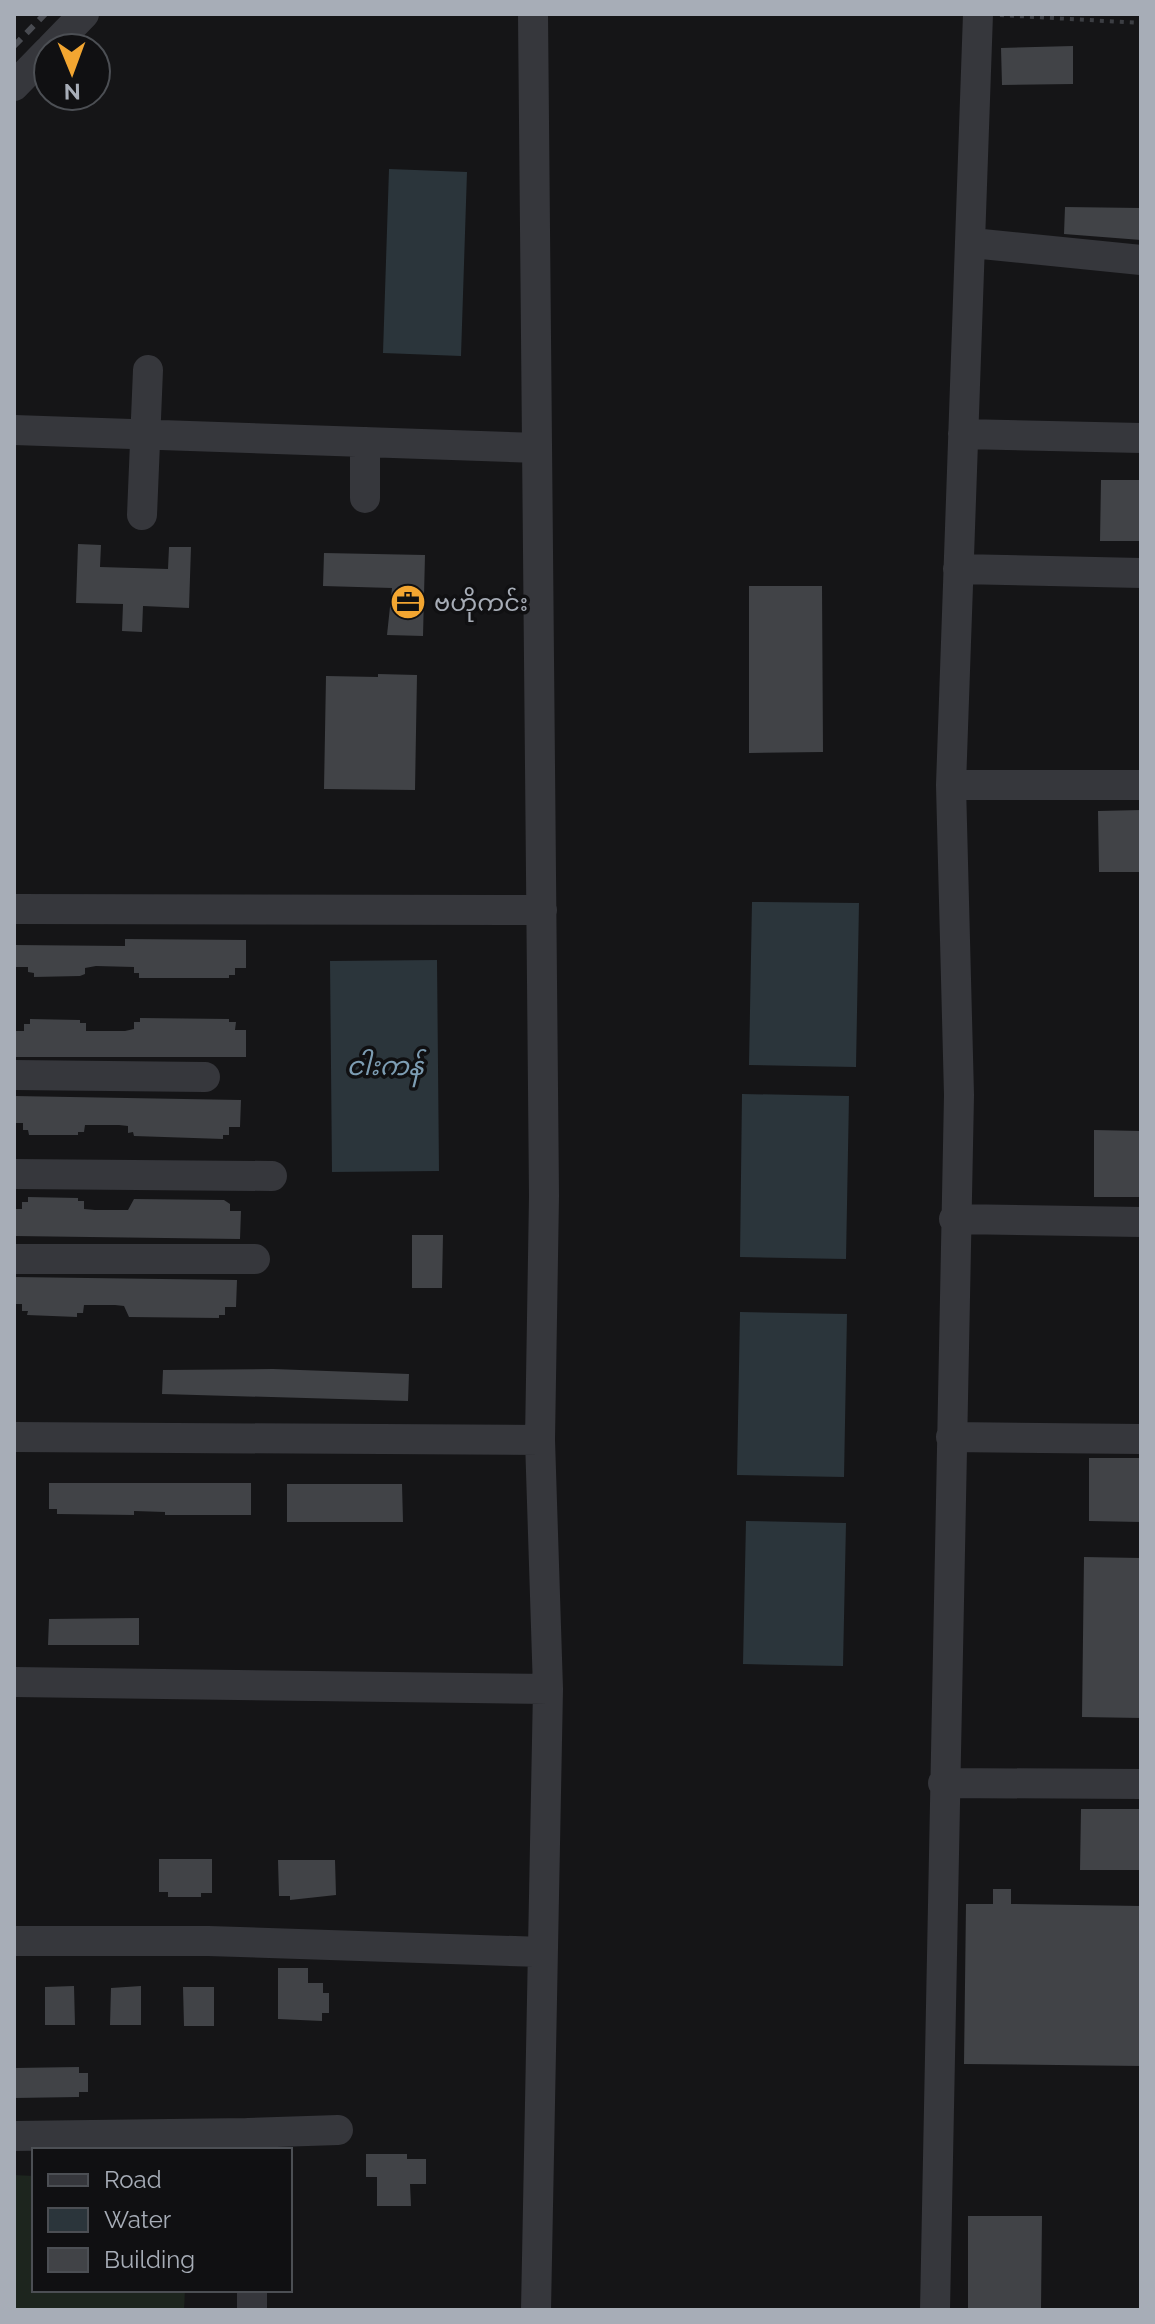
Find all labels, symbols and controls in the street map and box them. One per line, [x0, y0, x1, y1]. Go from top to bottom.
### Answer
north arrow [32, 32, 112, 112]
text: N [64, 79, 81, 105]
office icon: ဗဟိုကင်း [389, 583, 427, 621]
place label: ဗဟိုကင်း [434, 587, 528, 622]
water label: ငါးကန် [347, 1048, 428, 1088]
legend [32, 2148, 292, 2292]
text: Road [104, 2165, 162, 2194]
text: Water [104, 2205, 172, 2234]
text: Building [104, 2245, 195, 2274]

